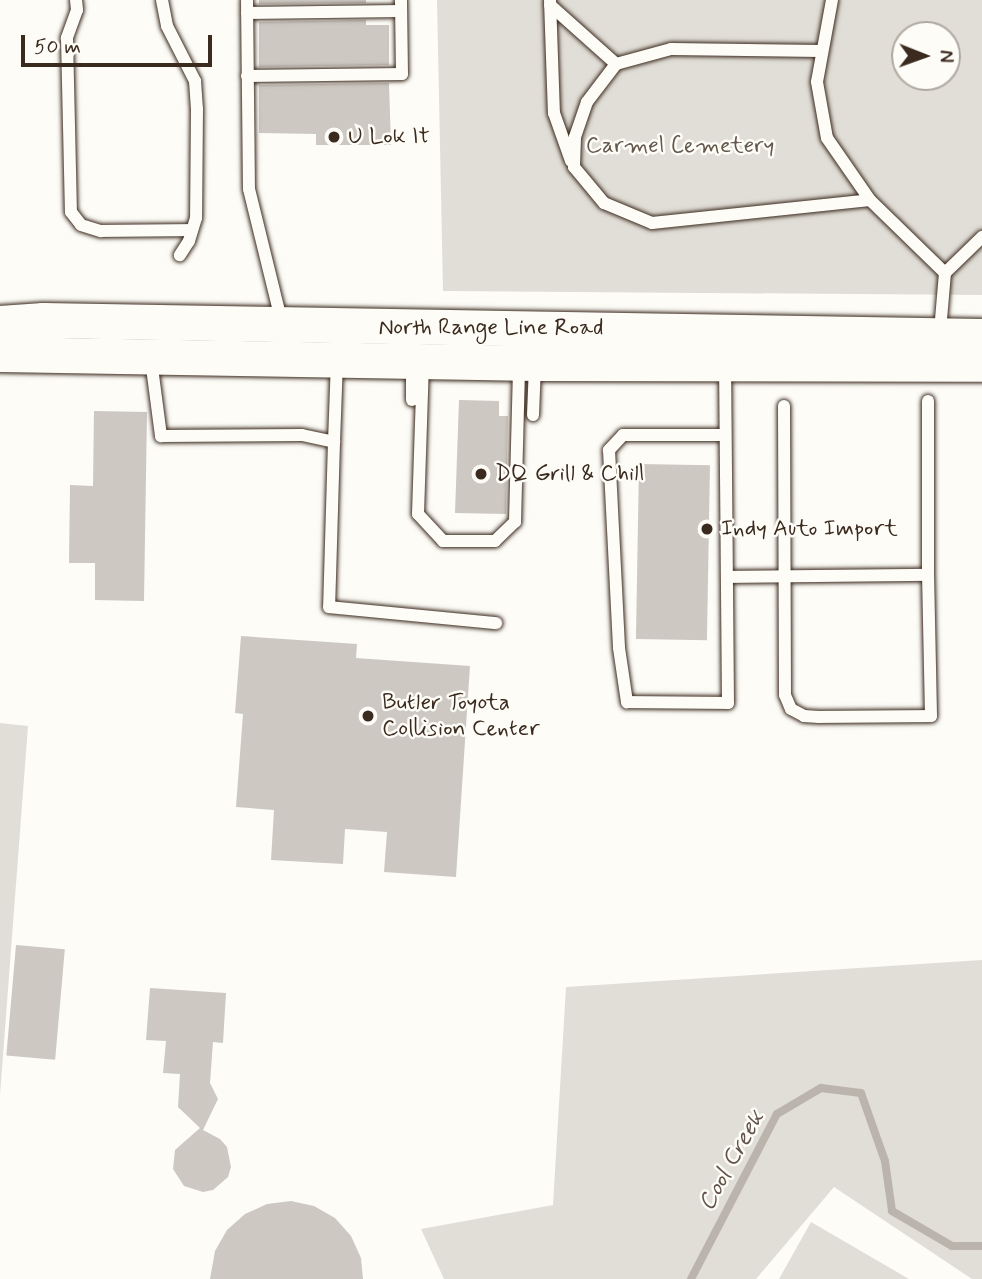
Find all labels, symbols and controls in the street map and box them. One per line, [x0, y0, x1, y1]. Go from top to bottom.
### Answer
scale bar [24, 21, 215, 65]
north arrow [891, 21, 961, 91]
text: 50 m [34, 33, 81, 61]
text: N [933, 50, 958, 63]
place label: U Lok It [348, 123, 437, 151]
marker: U Lok It [326, 129, 342, 145]
park label: Carmel Cemetery [586, 132, 774, 160]
street label: North Range Line Road [381, 314, 601, 342]
place label: DQ Grill & Chill [495, 460, 644, 488]
marker: DQ Grill & Chill [473, 466, 489, 482]
place label: Indy Auto Import [721, 515, 898, 543]
marker: Indy Auto Import [699, 521, 715, 537]
place label: Butler Toyota Collision Center [382, 689, 543, 743]
marker: Butler Toyota Collision Center [360, 708, 376, 724]
water label: Cool Creek [693, 1106, 771, 1216]

